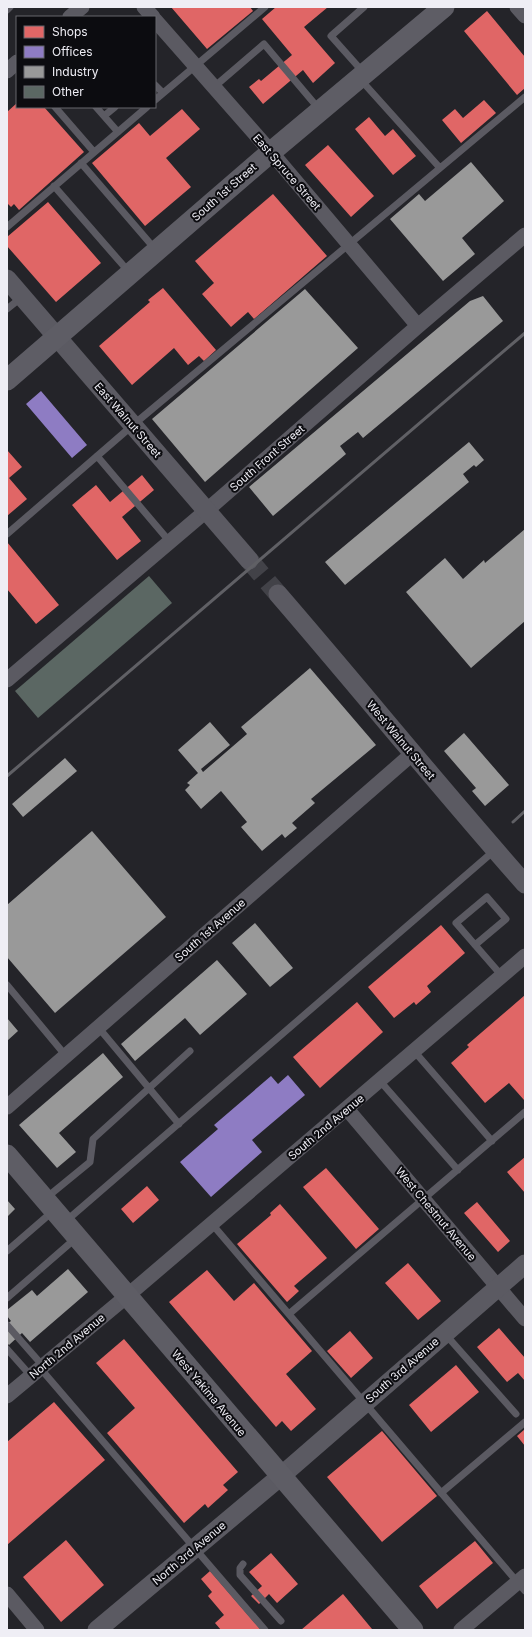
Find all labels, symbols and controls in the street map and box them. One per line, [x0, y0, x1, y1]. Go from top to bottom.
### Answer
legend [16, 16, 156, 108]
text: Shops [52, 24, 88, 39]
text: Offices [52, 44, 93, 59]
text: Industry [52, 64, 99, 79]
text: Other [52, 84, 84, 99]
street label: East Spruce Street [250, 131, 324, 213]
street label: South 1st Street [189, 160, 260, 224]
street label: East Walnut Street [92, 379, 165, 461]
street label: South Front Street [227, 422, 307, 494]
street label: West Walnut Street [364, 698, 438, 783]
street label: South 1st Avenue [172, 896, 248, 964]
street label: South 2nd Avenue [285, 1091, 367, 1163]
street label: West Chestnut Avenue [393, 1164, 479, 1264]
street label: North 2nd Avenue [26, 1310, 108, 1382]
street label: South 3rd Avenue [362, 1334, 442, 1406]
street label: West Yakima Avenue [169, 1347, 249, 1439]
street label: North 3rd Avenue [149, 1518, 229, 1588]

